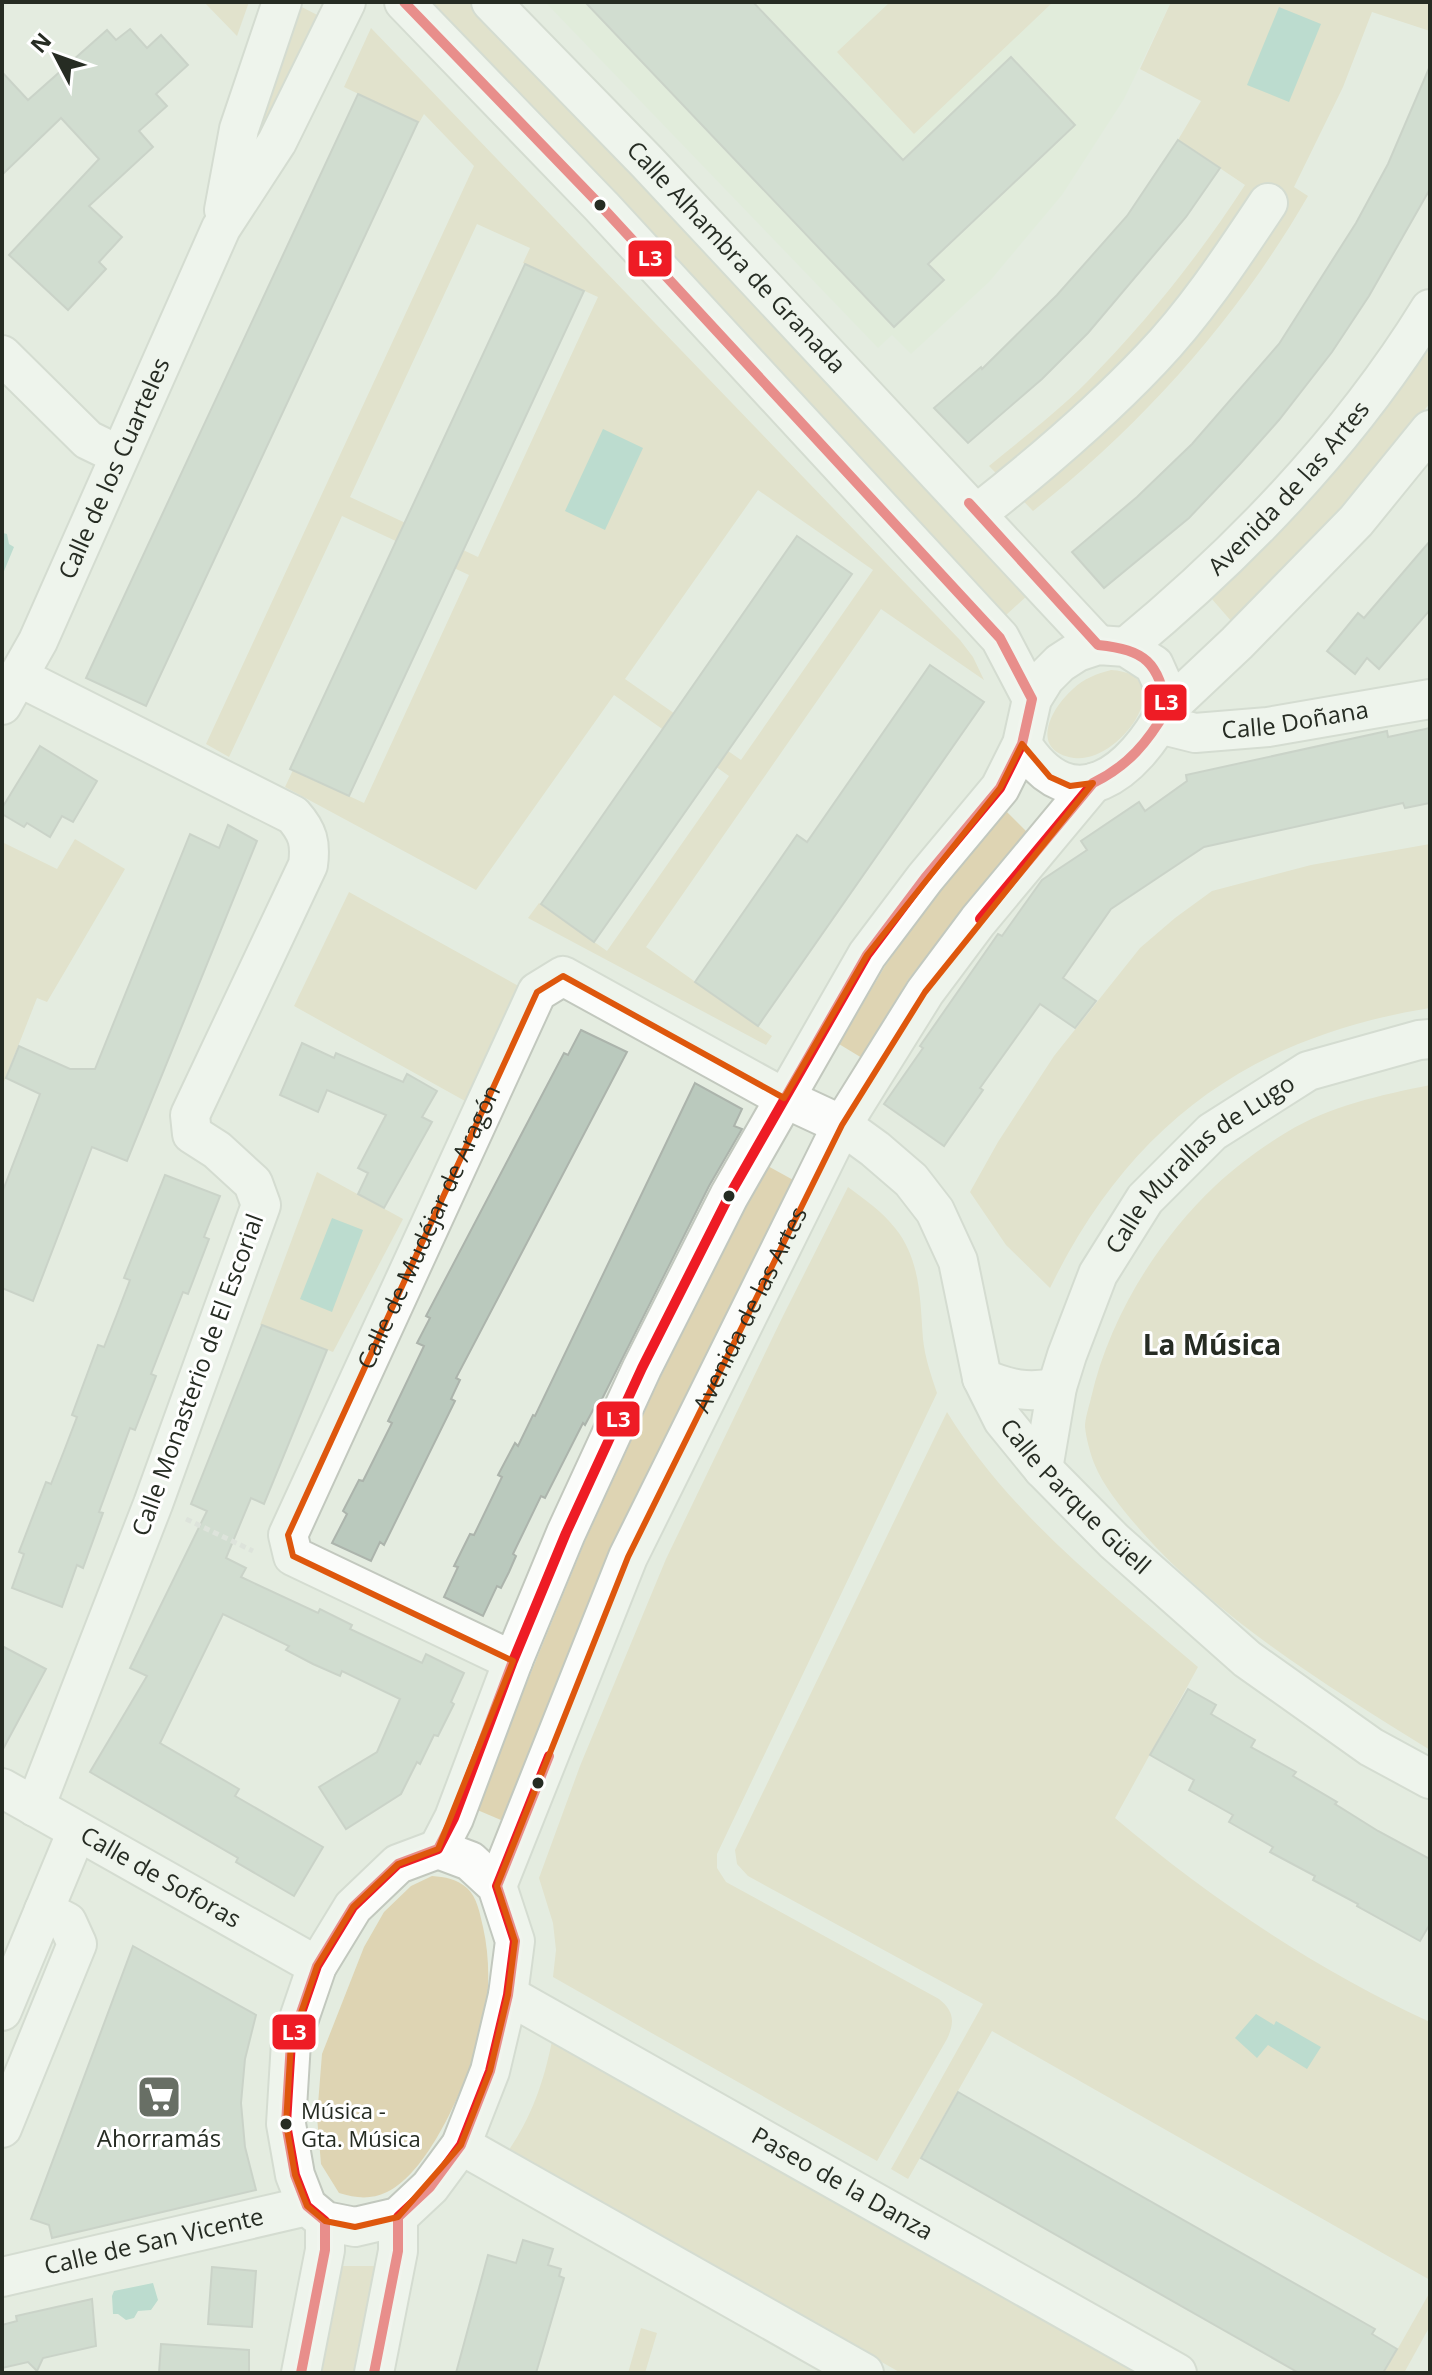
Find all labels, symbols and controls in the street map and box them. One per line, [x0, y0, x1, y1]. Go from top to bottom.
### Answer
north arrow [16, 16, 96, 96]
text: N [23, 26, 57, 59]
street label: Calle Alhambra de Granada [620, 133, 854, 380]
unlabelled marker [592, 197, 608, 213]
line badge: L3 [627, 239, 673, 278]
text: L3 [637, 242, 663, 272]
street label: Calle de los Cuarteles [50, 352, 177, 584]
street label: Avenida de las Artes [1200, 393, 1376, 582]
line badge: L3 [1143, 683, 1188, 722]
text: L3 [1153, 686, 1179, 716]
street label: Calle Doñana [1220, 692, 1371, 746]
street label: Calle Murallas de Lugo [1097, 1066, 1300, 1259]
street label: Calle de Mudéjar de Aragón [348, 1079, 507, 1374]
unlabelled marker [721, 1188, 737, 1204]
street label: Avenida de las Artes [684, 1201, 814, 1418]
street label: Calle Monasterio de El Escorial [123, 1209, 270, 1540]
district label: La Música [1143, 1325, 1281, 1363]
line badge: L3 [595, 1400, 641, 1438]
text: L3 [605, 1403, 631, 1433]
street label: Calle Parque Güell [993, 1411, 1158, 1581]
unlabelled marker [530, 1775, 546, 1791]
street label: Calle de Soforas [75, 1818, 247, 1935]
line badge: L3 [271, 2013, 317, 2051]
text: L3 [281, 2016, 307, 2046]
supermarket icon: Ahorramás [135, 2073, 183, 2121]
place label: Música - Gta. Música [301, 2095, 421, 2153]
marker: Música - Gta. Música [278, 2116, 294, 2132]
street label: Paseo de la Danza [746, 2118, 940, 2247]
place label: Ahorramás [97, 2121, 221, 2154]
street label: Calle de San Vicente [41, 2199, 267, 2282]

